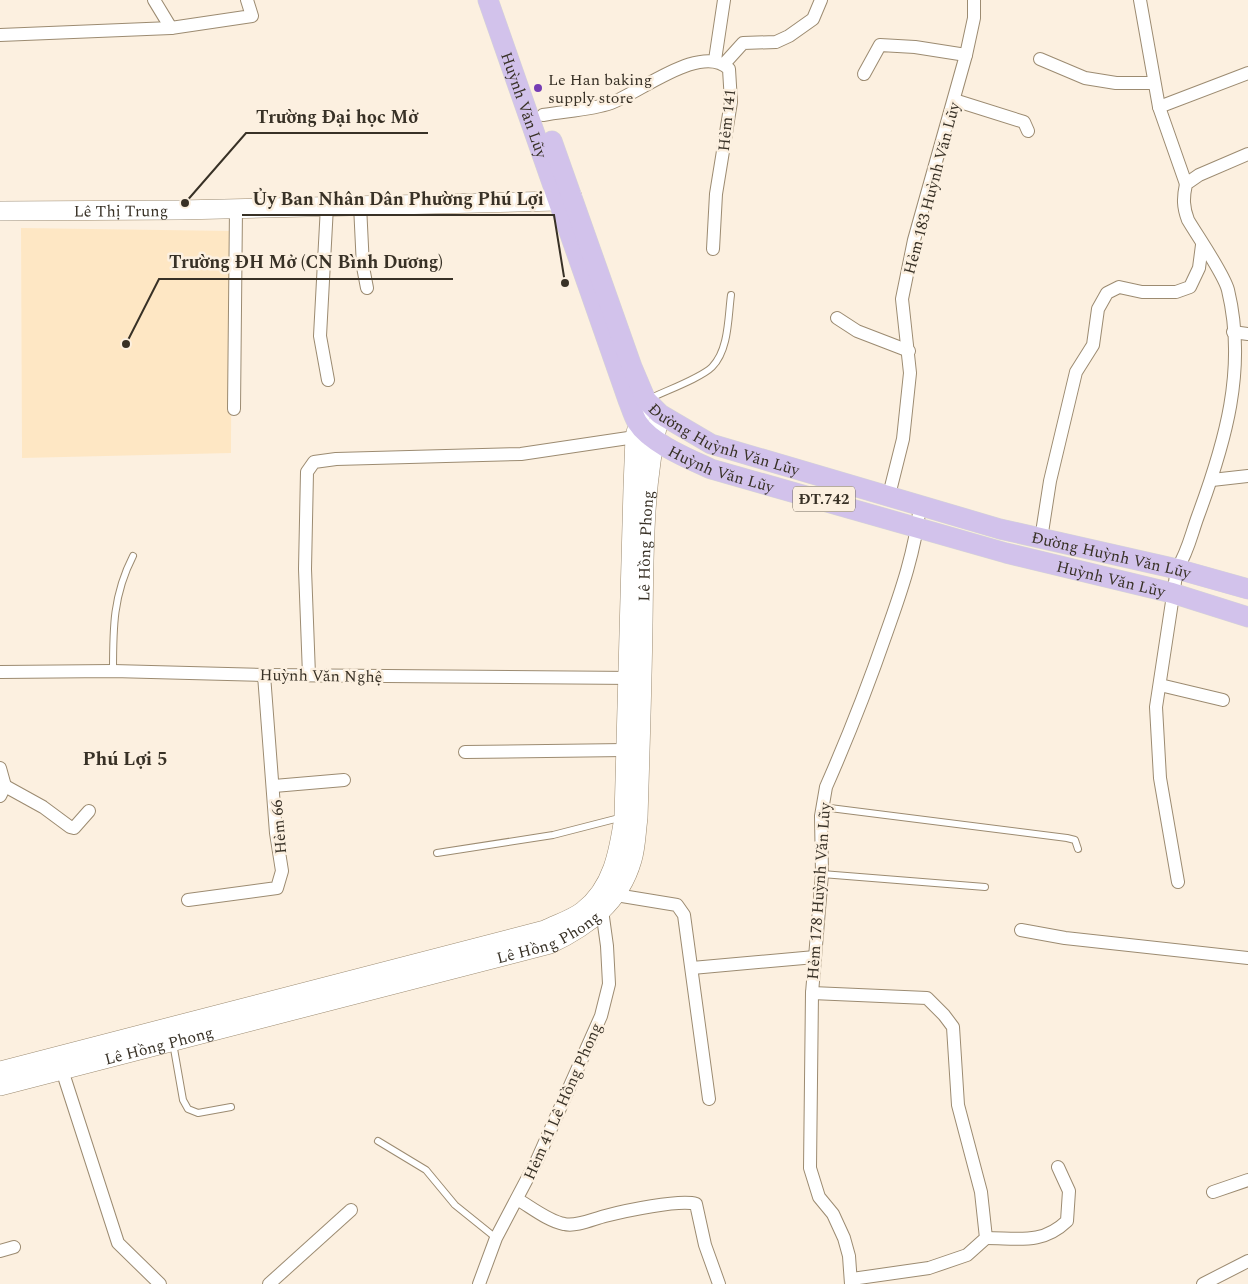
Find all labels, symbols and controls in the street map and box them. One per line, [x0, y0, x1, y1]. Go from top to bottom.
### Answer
street label: Huỳnh Văn Lũy [494, 49, 554, 163]
place label: Le Han baking supply store [548, 68, 652, 110]
marker: Le Han baking supply store [532, 82, 544, 94]
street label: Hẻm 141 [712, 88, 742, 152]
street label: Hẻm 183 Huỳnh Văn Lũy [897, 98, 967, 277]
callout: Trường Đại học Mở [246, 100, 428, 133]
text: Trường Đại học Mở [256, 104, 419, 131]
callout: Ủy Ban Nhân Dân Phường Phú Lợi [242, 182, 554, 215]
text: Ủy Ban Nhân Dân Phường Phú Lợi [252, 186, 544, 213]
street label: Lê Thị Trung [74, 199, 168, 224]
callout: Trường ĐH Mở (CN Bình Dương) [159, 246, 453, 279]
text: Trường ĐH Mở (CN Bình Dương) [169, 249, 443, 276]
street label: Đường Huỳnh Văn Lũy [649, 393, 805, 477]
street label: Huỳnh Văn Lũy [667, 438, 779, 494]
road number: ĐT.742 [793, 486, 855, 512]
street label: Lê Hồng Phong [632, 489, 661, 602]
street label: Đường Huỳnh Văn Lũy [1029, 527, 1193, 583]
street label: Huỳnh Văn Lũy [1056, 555, 1168, 601]
street label: Huỳnh Văn Nghệ [259, 663, 383, 689]
district label: Phú Lợi 5 [82, 745, 168, 774]
street label: Hẻm 66 [265, 799, 293, 855]
street label: Hẻm 178 Huỳnh Văn Lũy [801, 800, 837, 981]
street label: Lê Hồng Phong [494, 905, 606, 970]
street label: Hẻm 41 Lê Hồng Phong [517, 1019, 608, 1184]
street label: Lê Hồng Phong [102, 1020, 216, 1072]

